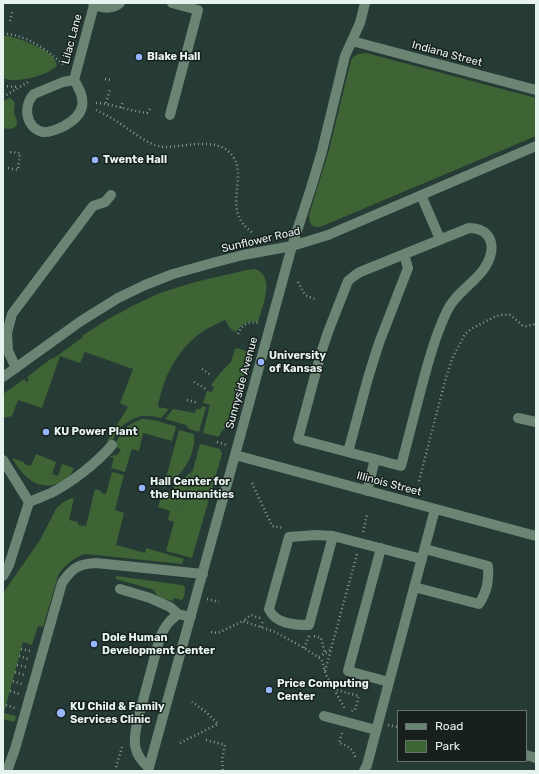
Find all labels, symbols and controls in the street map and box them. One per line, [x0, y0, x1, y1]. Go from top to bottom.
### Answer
street label: Lilac Lane [59, 12, 85, 66]
street label: Indiana Street [410, 38, 484, 70]
place label: Blake Hall [147, 50, 200, 64]
marker: Blake Hall [134, 52, 144, 62]
place label: Twente Hall [103, 153, 167, 167]
marker: Twente Hall [90, 155, 100, 165]
street label: Sunflower Road [220, 225, 302, 255]
street label: Sunnyside Avenue [223, 336, 261, 430]
place label: University of Kansas [269, 349, 326, 375]
marker: University of Kansas [256, 357, 266, 367]
place label: KU Power Plant [54, 425, 138, 439]
marker: KU Power Plant [41, 427, 51, 437]
street label: Illinois Street [355, 469, 423, 499]
place label: Hall Center for the Humanities [150, 475, 234, 501]
marker: Hall Center for the Humanities [137, 483, 147, 493]
place label: Dole Human Development Center [102, 631, 215, 657]
marker: Dole Human Development Center [89, 639, 99, 649]
place label: Price Computing Center [277, 677, 369, 703]
marker: Price Computing Center [264, 685, 274, 695]
place label: KU Child & Family Services Clinic [70, 700, 165, 726]
marker: KU Child & Family Services Clinic [55, 707, 67, 719]
legend [397, 710, 527, 762]
text: Road [435, 719, 463, 733]
text: Park [435, 739, 460, 753]

